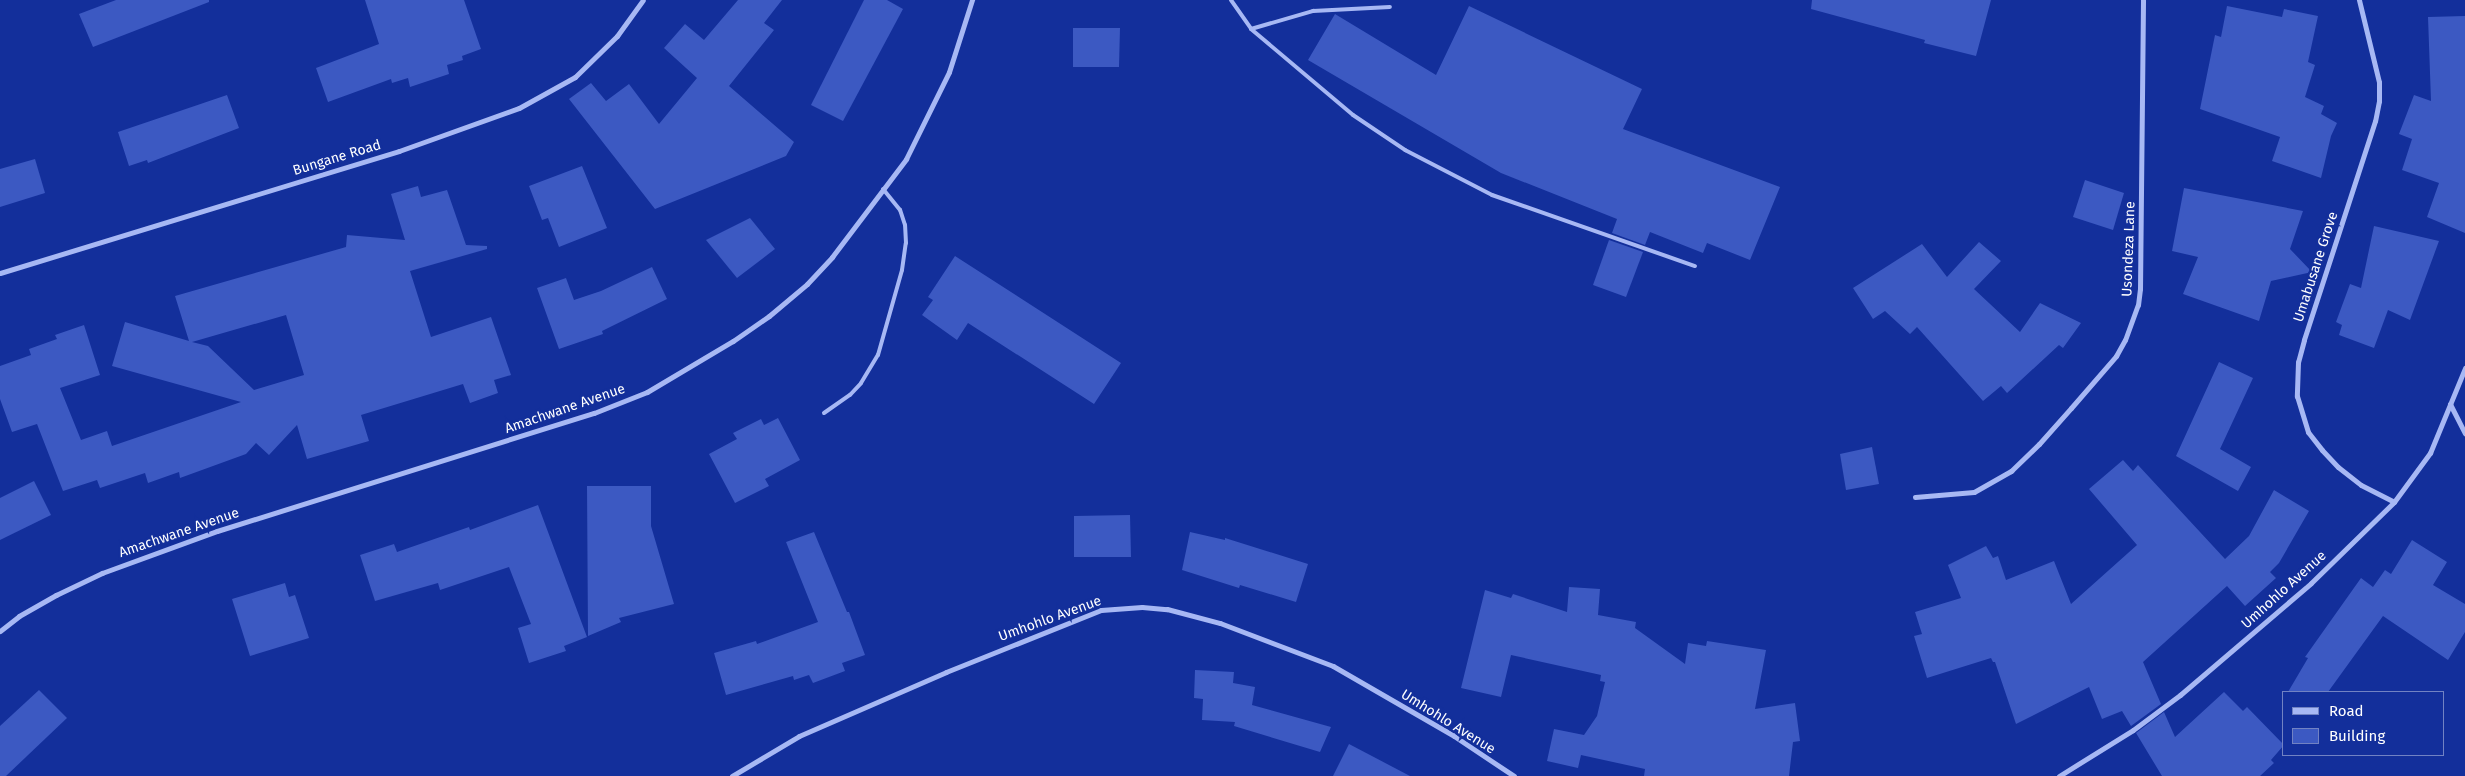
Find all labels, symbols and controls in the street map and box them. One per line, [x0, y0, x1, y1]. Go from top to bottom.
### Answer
street label: Bungane Road [291, 137, 383, 179]
street label: Usondeza Lane [2119, 201, 2139, 297]
street label: Umabusane Grove [2290, 210, 2342, 324]
street label: Amachwane Avenue [503, 381, 627, 437]
street label: Amachwane Avenue [117, 505, 241, 561]
street label: Umhohlo Avenue [2238, 548, 2330, 632]
street label: Umhohlo Avenue [996, 593, 1104, 645]
street label: Umhohlo Avenue [1398, 686, 1498, 758]
legend [2282, 691, 2445, 756]
text: Road [2329, 702, 2364, 720]
text: Building [2329, 727, 2385, 745]

